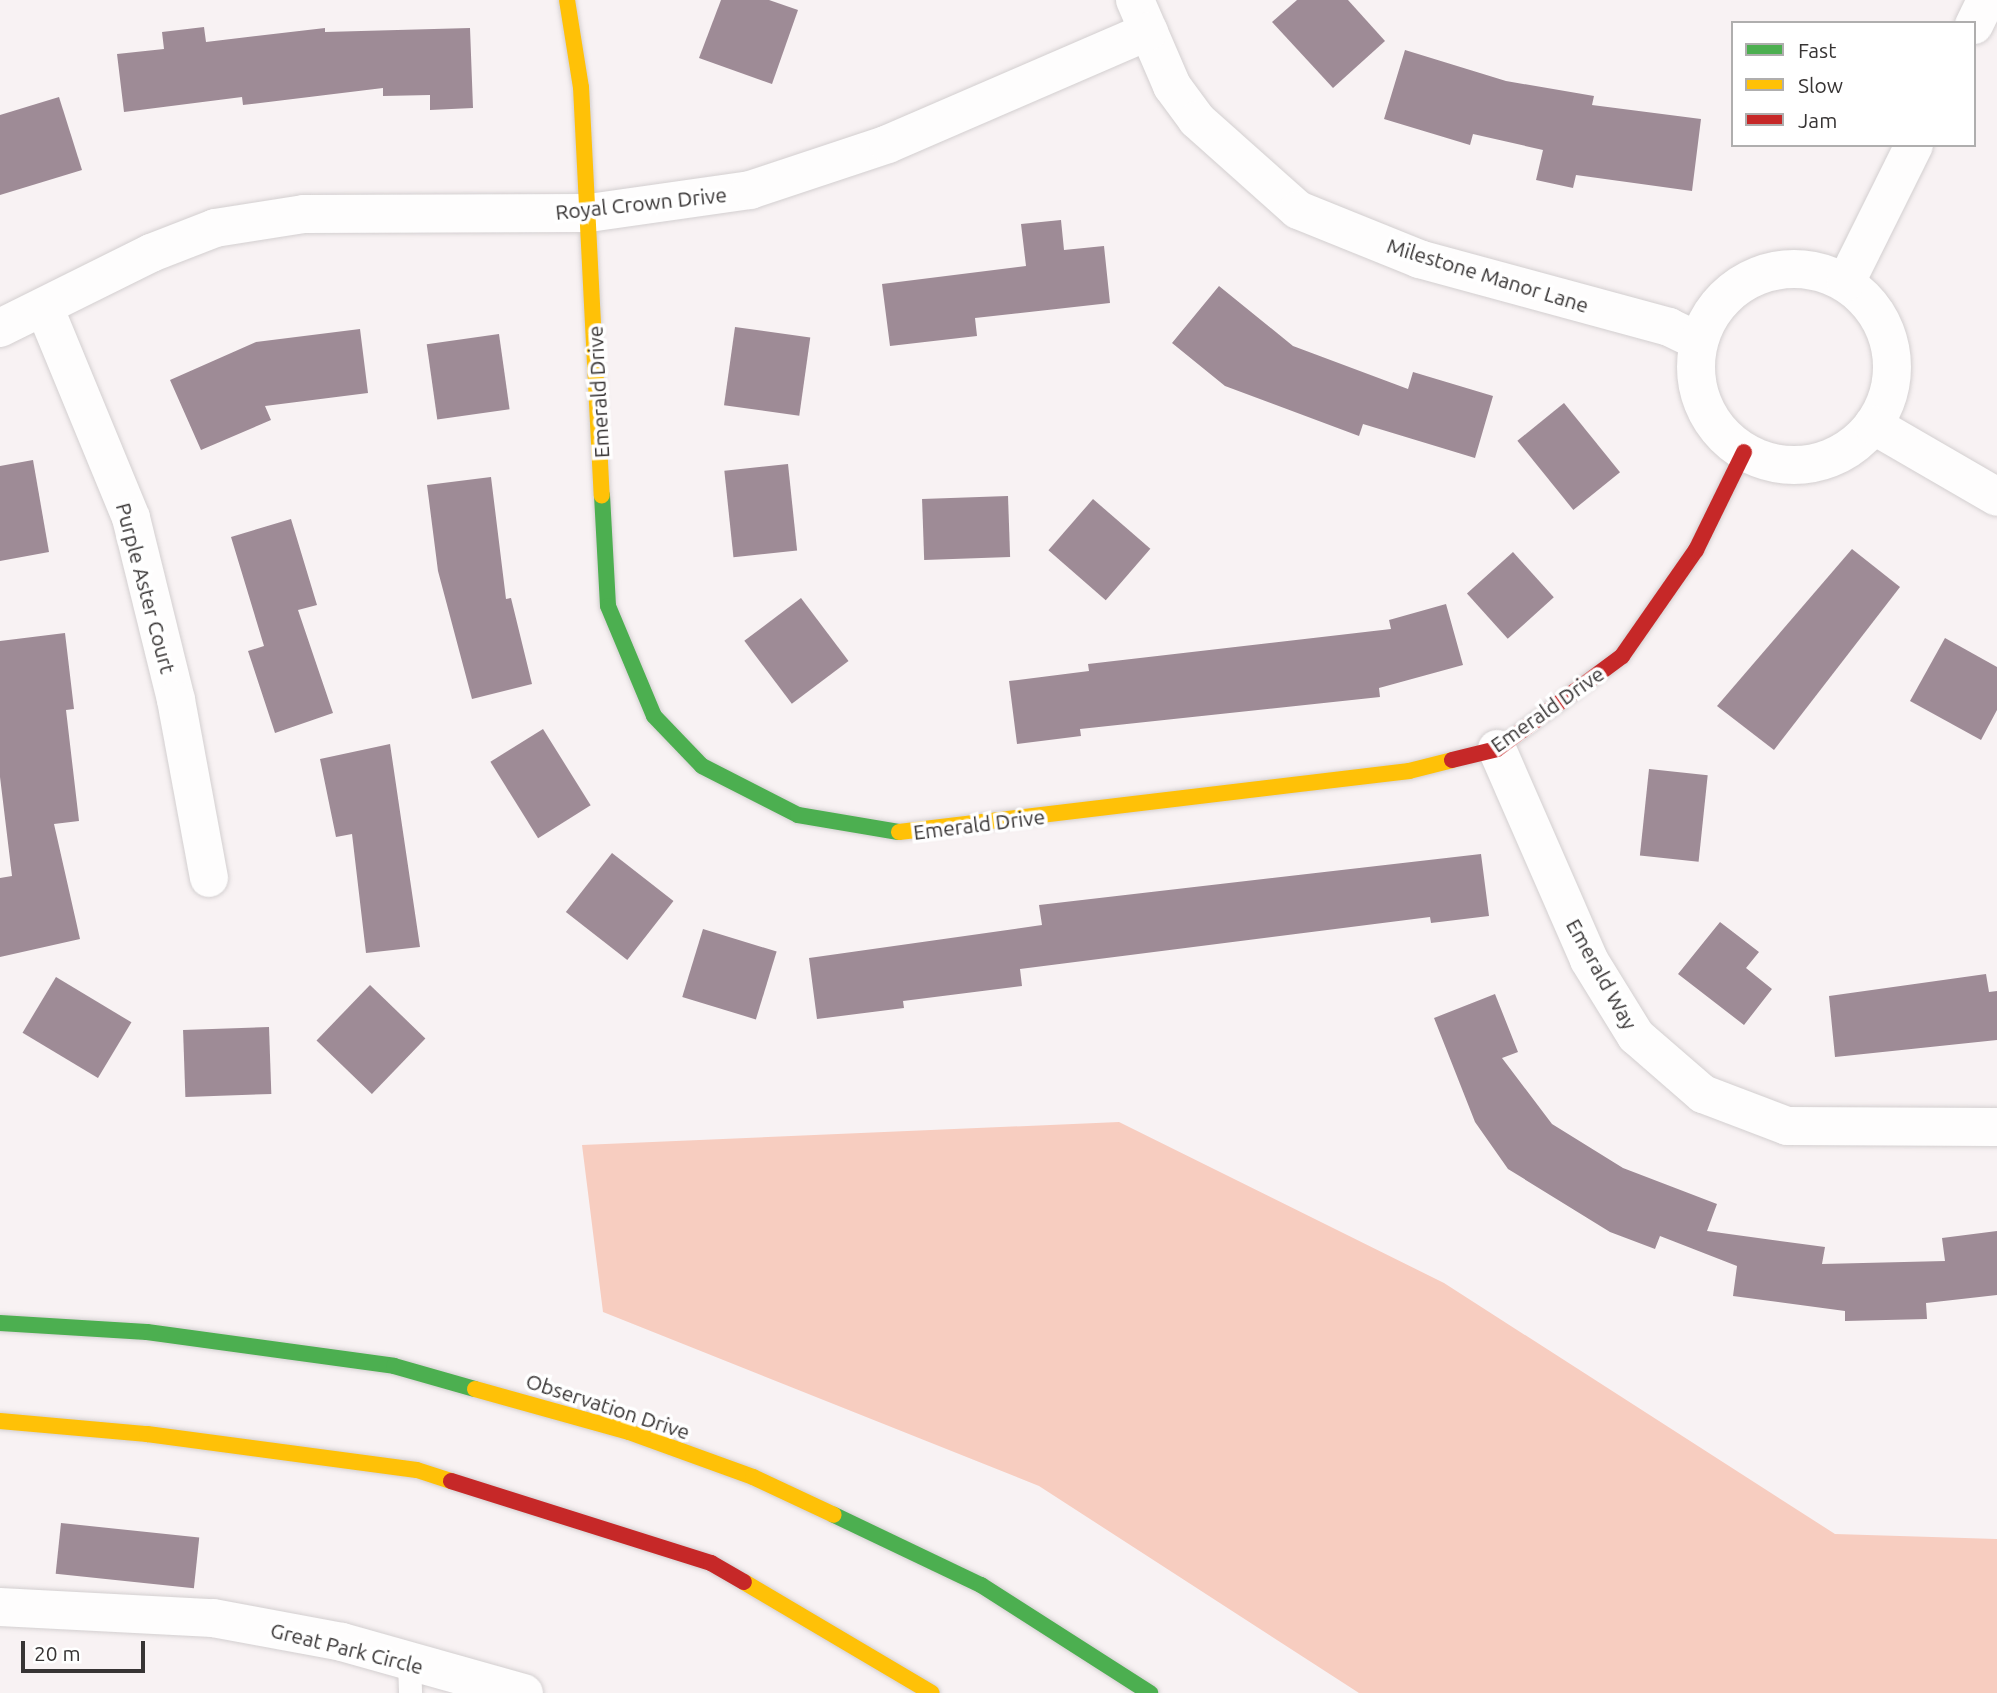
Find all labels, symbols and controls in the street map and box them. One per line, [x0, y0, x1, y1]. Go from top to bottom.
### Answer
legend [1731, 21, 1976, 147]
text: Fast [1798, 38, 1836, 62]
text: Slow [1798, 73, 1843, 97]
text: Jam [1798, 108, 1837, 132]
street label: Royal Crown Drive [554, 181, 728, 225]
street label: Milestone Manor Lane [1384, 232, 1592, 318]
street label: Emerald Drive [582, 325, 614, 459]
street label: Purple Aster Court [111, 500, 181, 676]
street label: Emerald Drive [1486, 661, 1608, 757]
street label: Emerald Drive [912, 803, 1046, 845]
street label: Emerald Way [1561, 914, 1643, 1034]
street label: Observation Drive [523, 1368, 693, 1444]
street label: Great Park Circle [268, 1617, 426, 1679]
scale bar [24, 1626, 149, 1670]
text: 20 m [34, 1641, 81, 1665]

